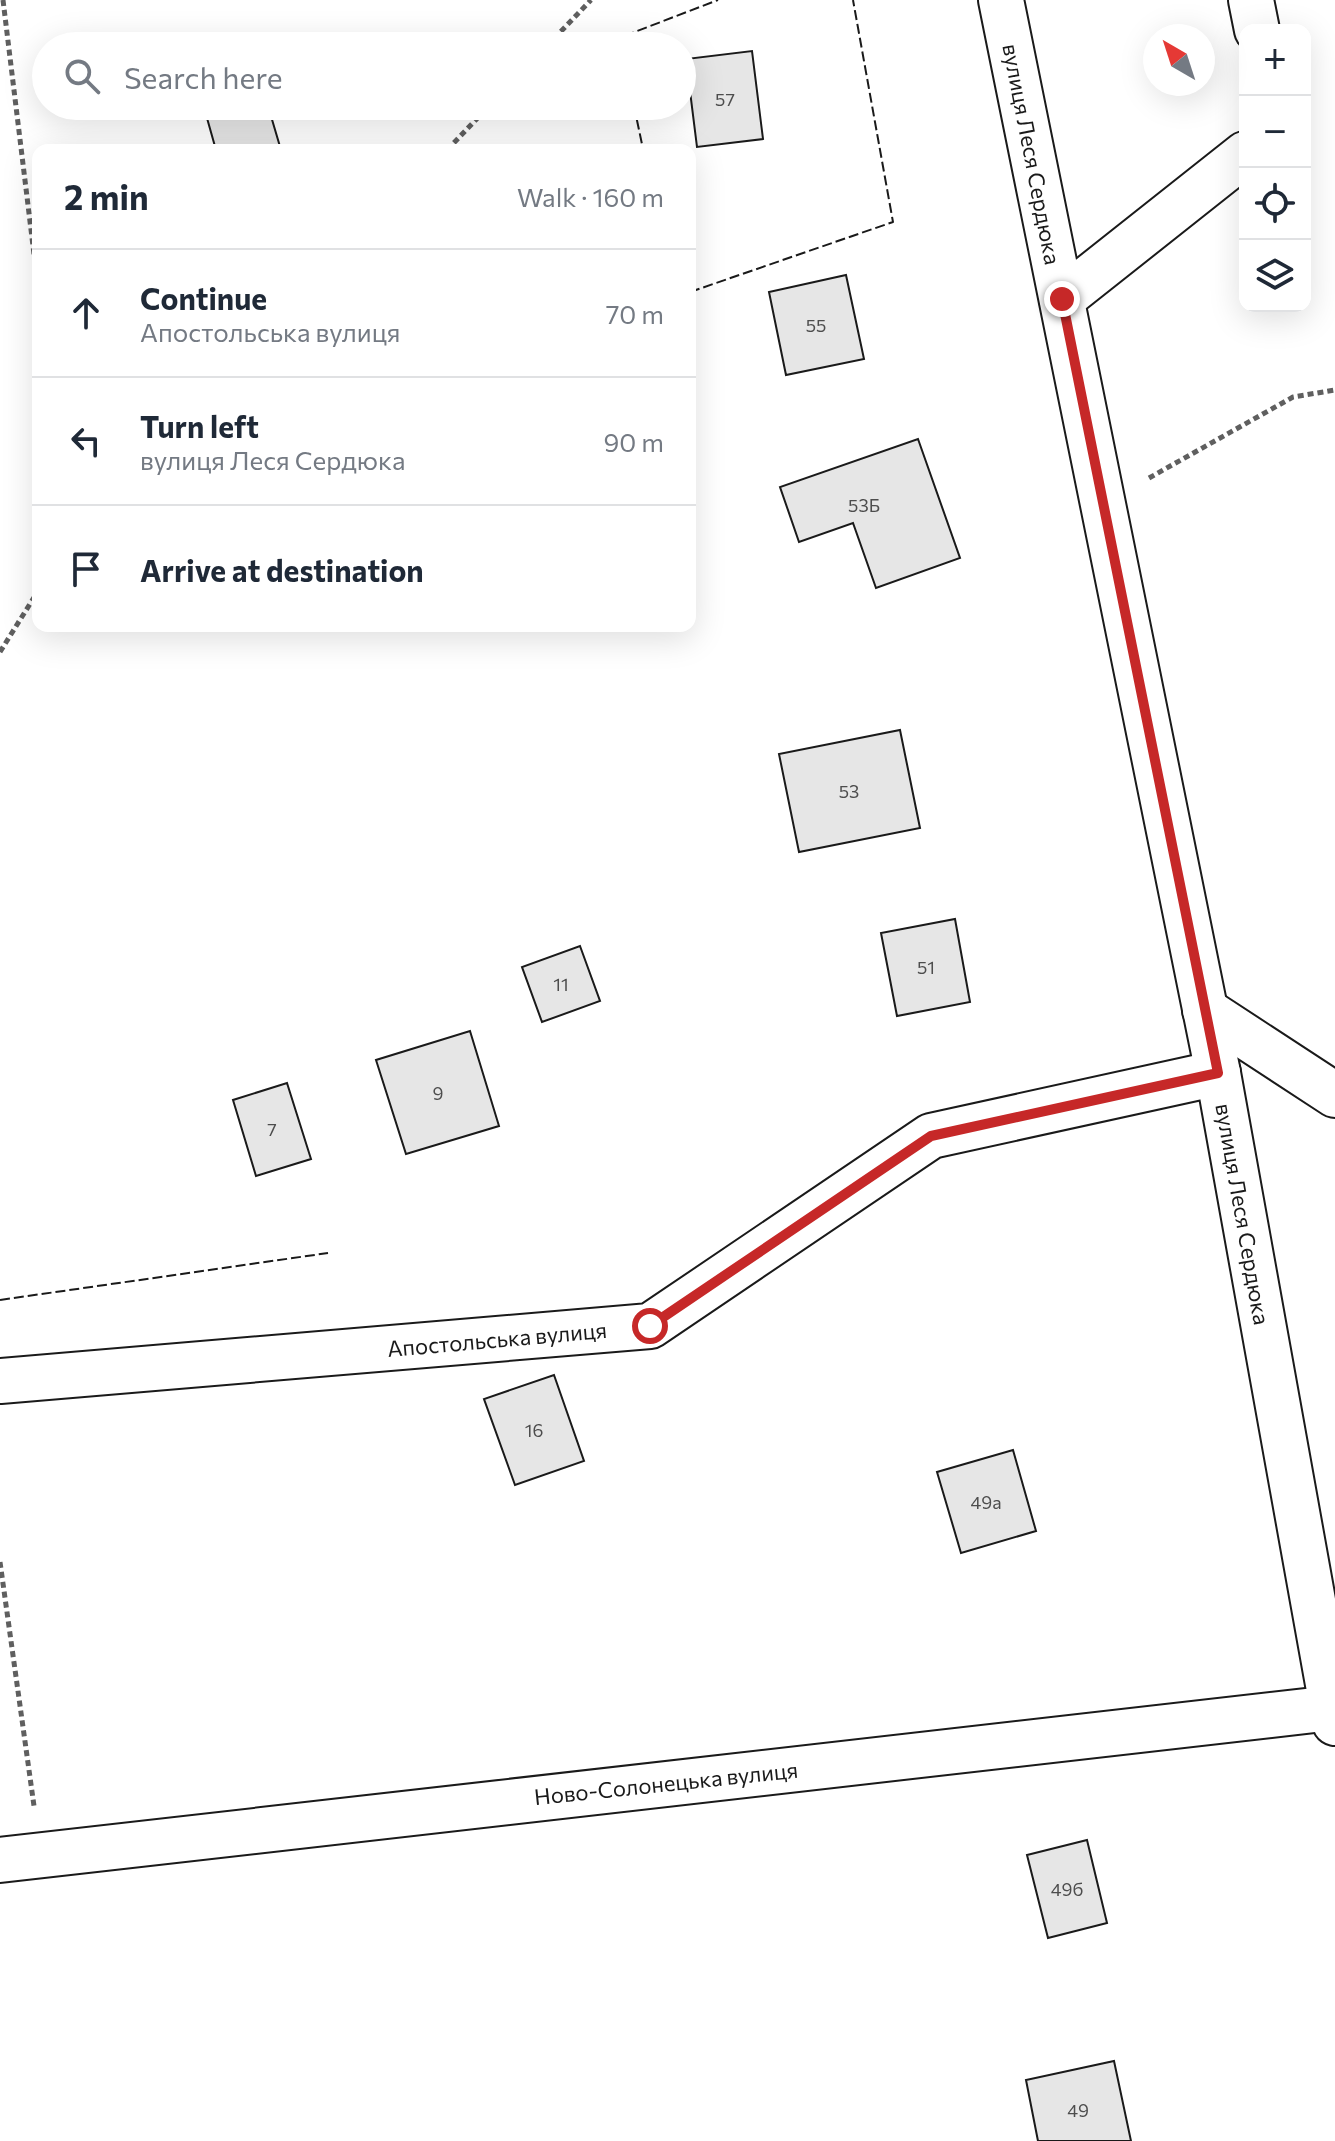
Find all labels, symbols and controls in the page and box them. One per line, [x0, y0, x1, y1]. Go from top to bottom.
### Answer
north arrow [1143, 24, 1215, 96]
map controls [1239, 24, 1311, 312]
button: + [1239, 24, 1311, 96]
search box [32, 32, 696, 120]
street label: вулиця Леся Сердюка [997, 41, 1067, 267]
icon: search [60, 54, 104, 98]
text: Search here [124, 58, 283, 95]
house number: 57 [715, 88, 735, 110]
button: − [1239, 96, 1311, 168]
button: locate [1239, 168, 1311, 240]
text: 2 min [64, 175, 149, 217]
text: Walk · 160 m [517, 181, 664, 212]
button: layers [1239, 240, 1311, 312]
text: Continue [140, 279, 267, 316]
route end [1044, 281, 1080, 317]
icon: ahead [64, 291, 108, 335]
text: 70 m [606, 298, 664, 329]
house number: 55 [806, 314, 826, 336]
text: Апостольська вулиця [140, 316, 401, 347]
text: Turn left [140, 407, 259, 444]
icon: left [64, 419, 108, 463]
text: 90 m [604, 426, 664, 457]
text: вулиця Леся Сердюка [140, 444, 405, 475]
house number: 53Б [848, 494, 880, 516]
icon: arrive [64, 547, 108, 591]
text: Arrive at destination [140, 551, 424, 588]
house number: 53 [839, 780, 859, 802]
house number: 51 [917, 956, 935, 978]
house number: 11 [553, 973, 569, 995]
house number: 9 [433, 1082, 443, 1104]
street label: вулиця Леся Сердюка [1210, 1101, 1276, 1327]
house number: 7 [267, 1118, 277, 1140]
route start [632, 1308, 668, 1344]
street label: Апостольська вулиця [386, 1316, 608, 1362]
house number: 16 [525, 1419, 543, 1441]
house number: 49а [970, 1491, 1002, 1513]
street label: Ново-Солонецька вулиця [533, 1756, 799, 1810]
house number: 49б [1051, 1878, 1083, 1900]
house number: 49 [1067, 2099, 1089, 2121]

